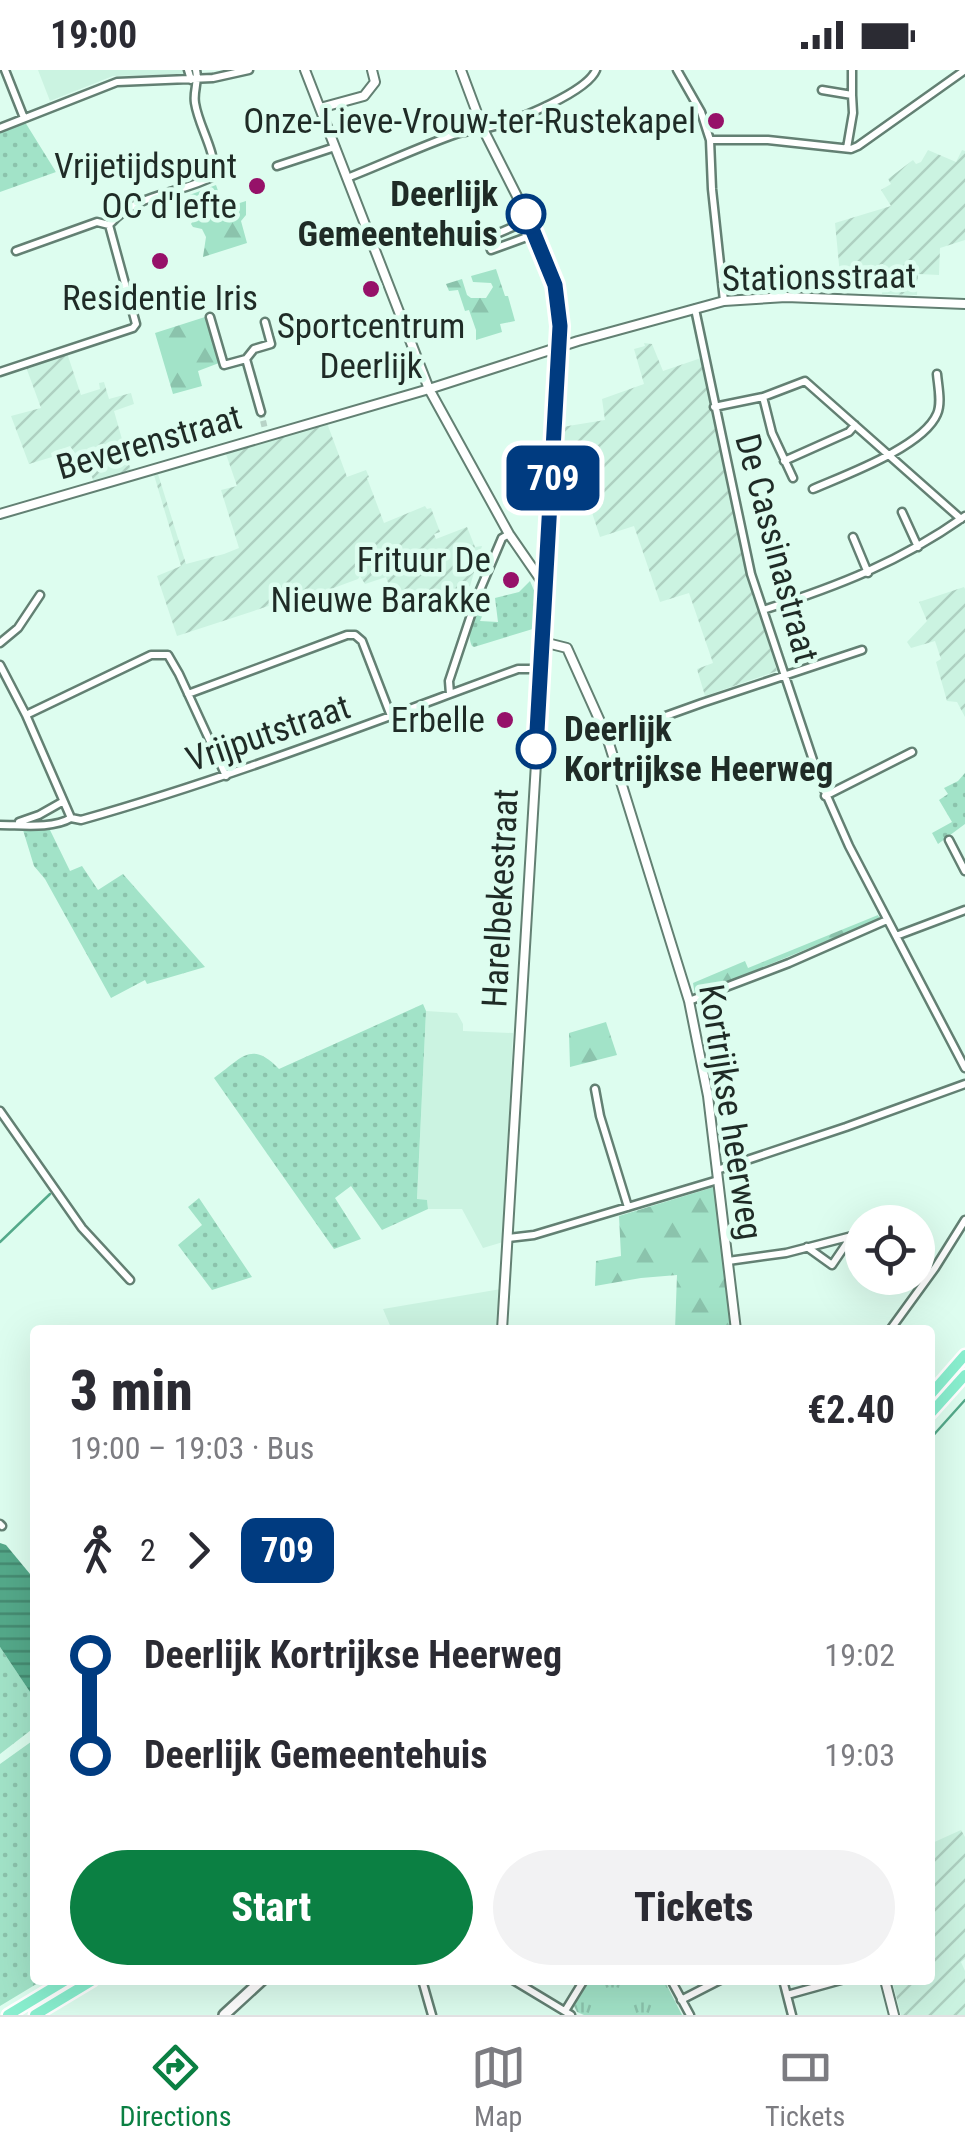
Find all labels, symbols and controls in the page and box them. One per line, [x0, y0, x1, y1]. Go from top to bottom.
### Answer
text: 19:00 [50, 13, 137, 57]
place label: Onze-Lieve-Vrouw-ter-Rustekapel [243, 101, 696, 142]
marker: Onze-Lieve-Vrouw-ter-Rustekapel [705, 110, 727, 132]
place label: Vrijetijdspunt OC d'Iefte [54, 146, 237, 227]
place label: Deerlijk Gemeentehuis [297, 174, 498, 255]
marker: Vrijetijdspunt OC d'Iefte [246, 175, 268, 197]
marker: Deerlijk Gemeentehuis [507, 195, 545, 233]
marker: Residentie Iris [149, 250, 171, 272]
street label: Stationsstraat [721, 255, 917, 300]
place label: Residentie Iris [62, 278, 258, 319]
marker: Sportcentrum Deerlijk [360, 278, 382, 300]
place label: Sportcentrum Deerlijk [277, 306, 465, 387]
street label: Beverenstraat [52, 397, 246, 488]
street label: De Cassinastraat [726, 429, 827, 667]
line badge: 709 [496, 446, 610, 510]
text: 709 [526, 458, 580, 499]
place label: Frituur De Nieuwe Barakke [271, 540, 491, 621]
marker: Frituur De Nieuwe Barakke [500, 569, 522, 591]
street label: Vrijputstraat [181, 686, 355, 781]
place label: Erbelle [391, 700, 485, 741]
marker: Erbelle [494, 709, 516, 731]
place label: Deerlijk Kortrijkse Heerweg [564, 709, 833, 790]
marker: Deerlijk Kortrijkse Heerweg [517, 730, 555, 768]
street label: Harelbekestraat [474, 788, 527, 1008]
street label: Kortrijkse heerweg [690, 982, 771, 1243]
map controls [845, 1205, 935, 1295]
button: locate [845, 1205, 935, 1295]
text: 3 min [70, 1359, 193, 1423]
text: €2.40 [807, 1388, 895, 1432]
text: 19:00 – 19:03 · Bus [70, 1429, 314, 1467]
icon: walk [70, 1523, 125, 1578]
icon: forward [171, 1523, 226, 1578]
text: 709 [261, 1530, 314, 1571]
text: 2 [140, 1531, 156, 1569]
text: Deerlijk Kortrijkse Heerweg [144, 1633, 562, 1677]
text: 19:02 [824, 1636, 895, 1674]
text: Deerlijk Gemeentehuis [144, 1733, 488, 1777]
text: 19:03 [824, 1736, 895, 1774]
button: Start [70, 1850, 473, 1965]
button: Tickets [493, 1850, 895, 1965]
tab: Directions [120, 2040, 231, 2133]
tab: Map [471, 2040, 526, 2133]
tab: Tickets [765, 2040, 845, 2133]

